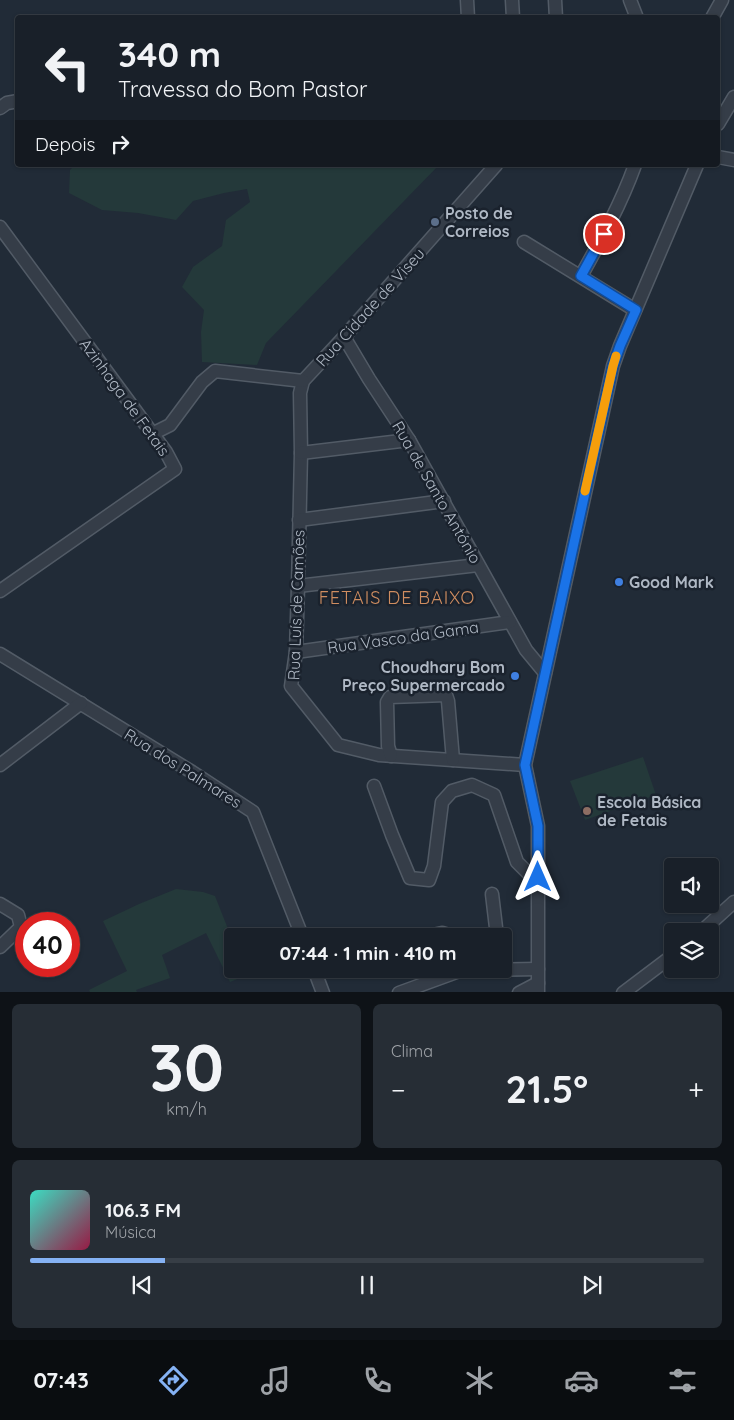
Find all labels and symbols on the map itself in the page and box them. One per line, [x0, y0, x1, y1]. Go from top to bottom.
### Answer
place label: Posto de Correios [445, 203, 513, 241]
pin [583, 213, 625, 255]
marker: Posto de Correios [429, 216, 441, 228]
street label: Rua Cidade de Viseu [311, 243, 429, 371]
street label: Azinhaga de Fetais [76, 334, 174, 460]
street label: Rua de Santo António [388, 417, 486, 567]
street label: Rua Luís de Camões [283, 529, 309, 681]
place label: Good Mark [629, 572, 714, 592]
marker: Good Mark [613, 576, 625, 588]
district label: FETAIS DE BAIXO [319, 586, 475, 609]
street label: Rua Vasco da Gama [326, 616, 480, 658]
place label: Choudhary Bom Preço Supermercado [342, 657, 505, 695]
marker: Choudhary Bom Preço Supermercado [509, 670, 521, 682]
street label: Rua dos Palmares [121, 724, 245, 812]
place label: Escola Básica de Fetais [597, 792, 701, 830]
marker: Escola Básica de Fetais [581, 805, 593, 817]
position arrow [511, 850, 563, 902]
speed limit sign: 40 [15, 912, 80, 977]

